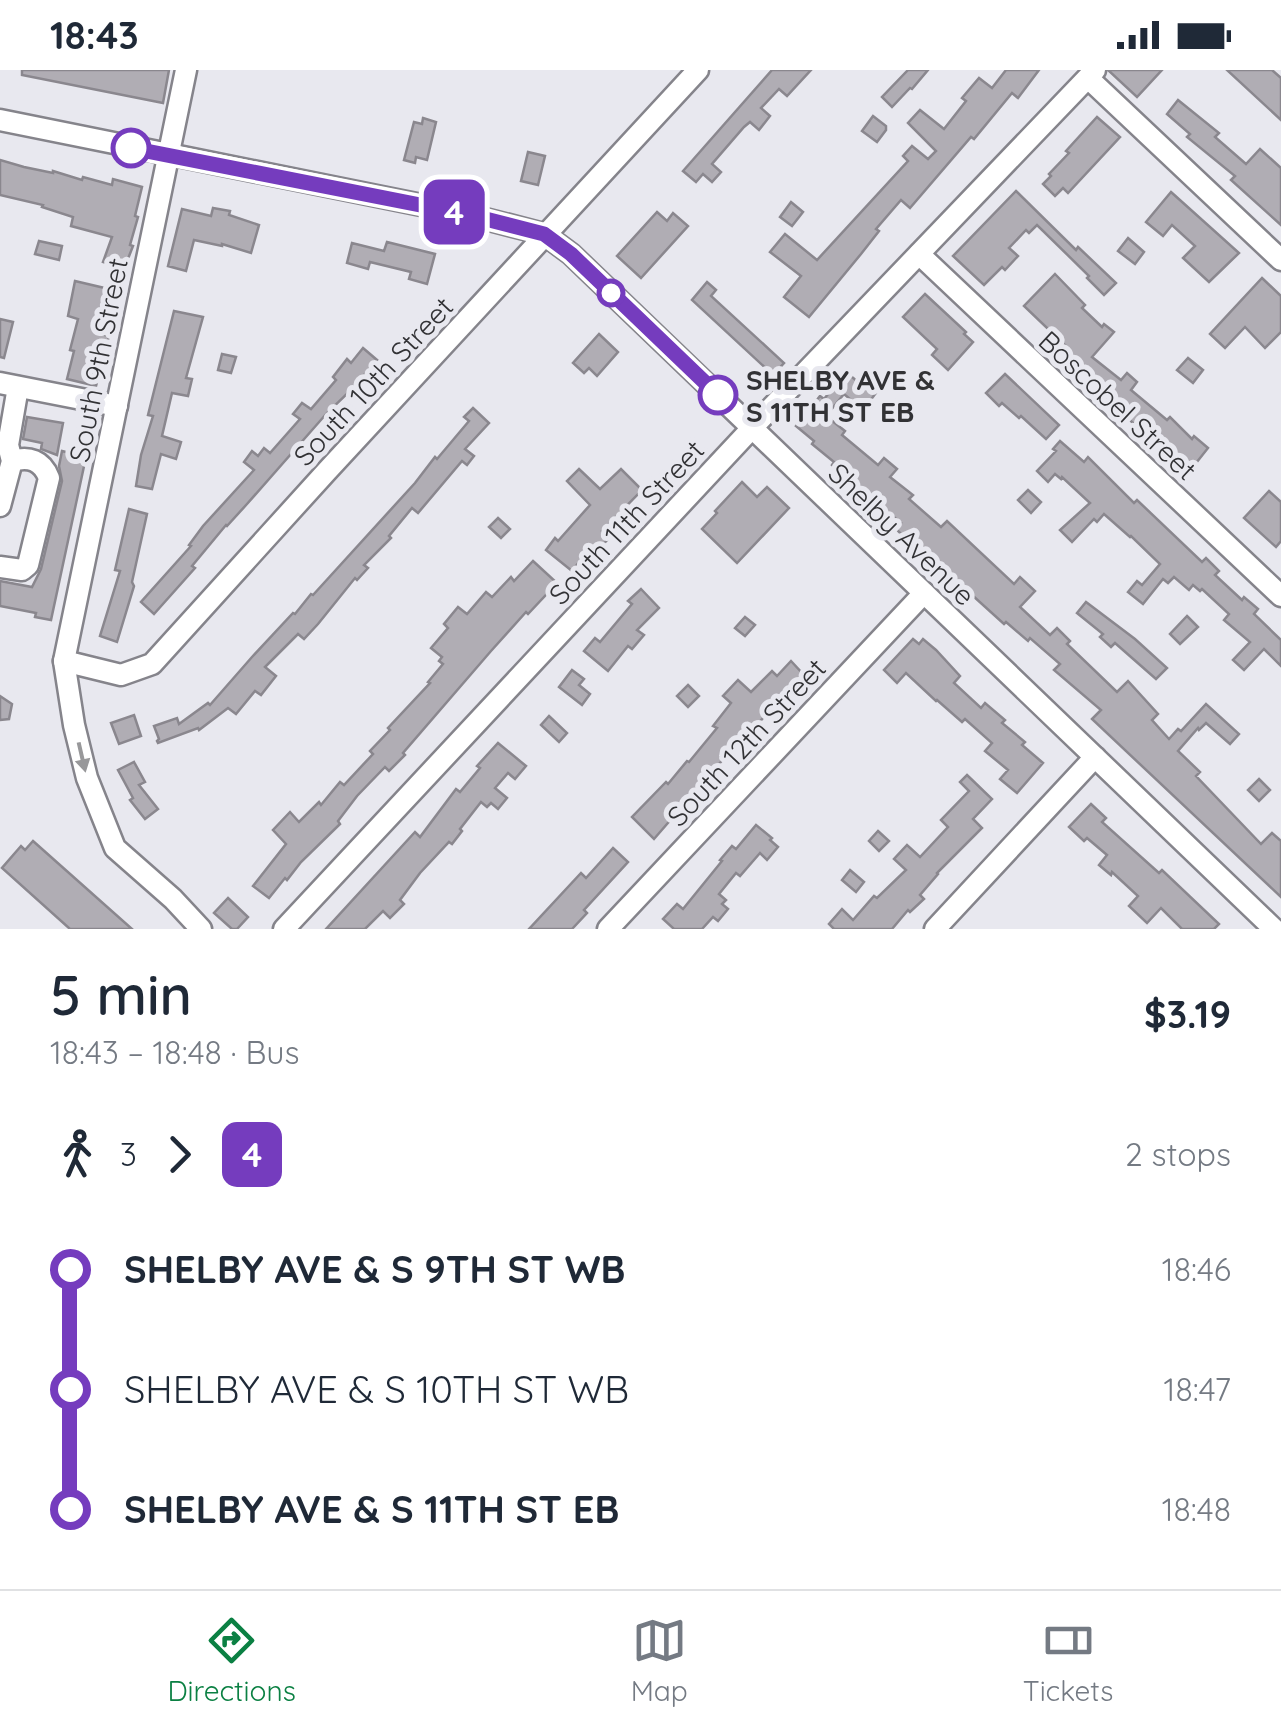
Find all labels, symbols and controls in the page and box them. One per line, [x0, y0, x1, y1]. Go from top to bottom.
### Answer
text: 18:43 [50, 11, 139, 59]
unlabelled marker [112, 129, 150, 167]
line badge: 4 [422, 180, 486, 244]
text: 4 [444, 190, 464, 234]
street label: South 9th Street [61, 255, 135, 465]
unlabelled marker [598, 280, 624, 306]
street label: South 10th Street [286, 289, 460, 473]
street label: Boscobel Street [1032, 323, 1204, 487]
place label: SHELBY AVE & S 11TH ST EB [746, 362, 935, 429]
marker: SHELBY AVE & S 11TH ST EB [699, 376, 737, 414]
street label: South 11th Street [541, 433, 711, 611]
street label: Shelby Avenue [821, 455, 983, 613]
street label: South 12th Street [659, 651, 833, 833]
one-way arrow [75, 742, 90, 773]
text: 5 min [50, 960, 192, 1029]
text: $3.19 [1144, 990, 1231, 1038]
text: 18:43 – 18:48 · Bus [50, 1032, 300, 1072]
icon: walk [50, 1127, 105, 1182]
icon: forward [152, 1127, 207, 1182]
text: 4 [242, 1132, 262, 1176]
text: 3 [120, 1134, 137, 1174]
text: 2 stops [1125, 1134, 1231, 1174]
text: SHELBY AVE & S 9TH ST WB [124, 1245, 625, 1293]
text: 18:46 [1162, 1249, 1231, 1289]
text: SHELBY AVE & S 10TH ST WB [124, 1365, 629, 1413]
text: 18:47 [1164, 1369, 1231, 1409]
text: SHELBY AVE & S 11TH ST EB [124, 1485, 619, 1533]
text: 18:48 [1162, 1489, 1231, 1529]
tab: Directions [167, 1613, 296, 1708]
tab: Map [631, 1613, 688, 1708]
tab: Tickets [1023, 1613, 1114, 1708]

